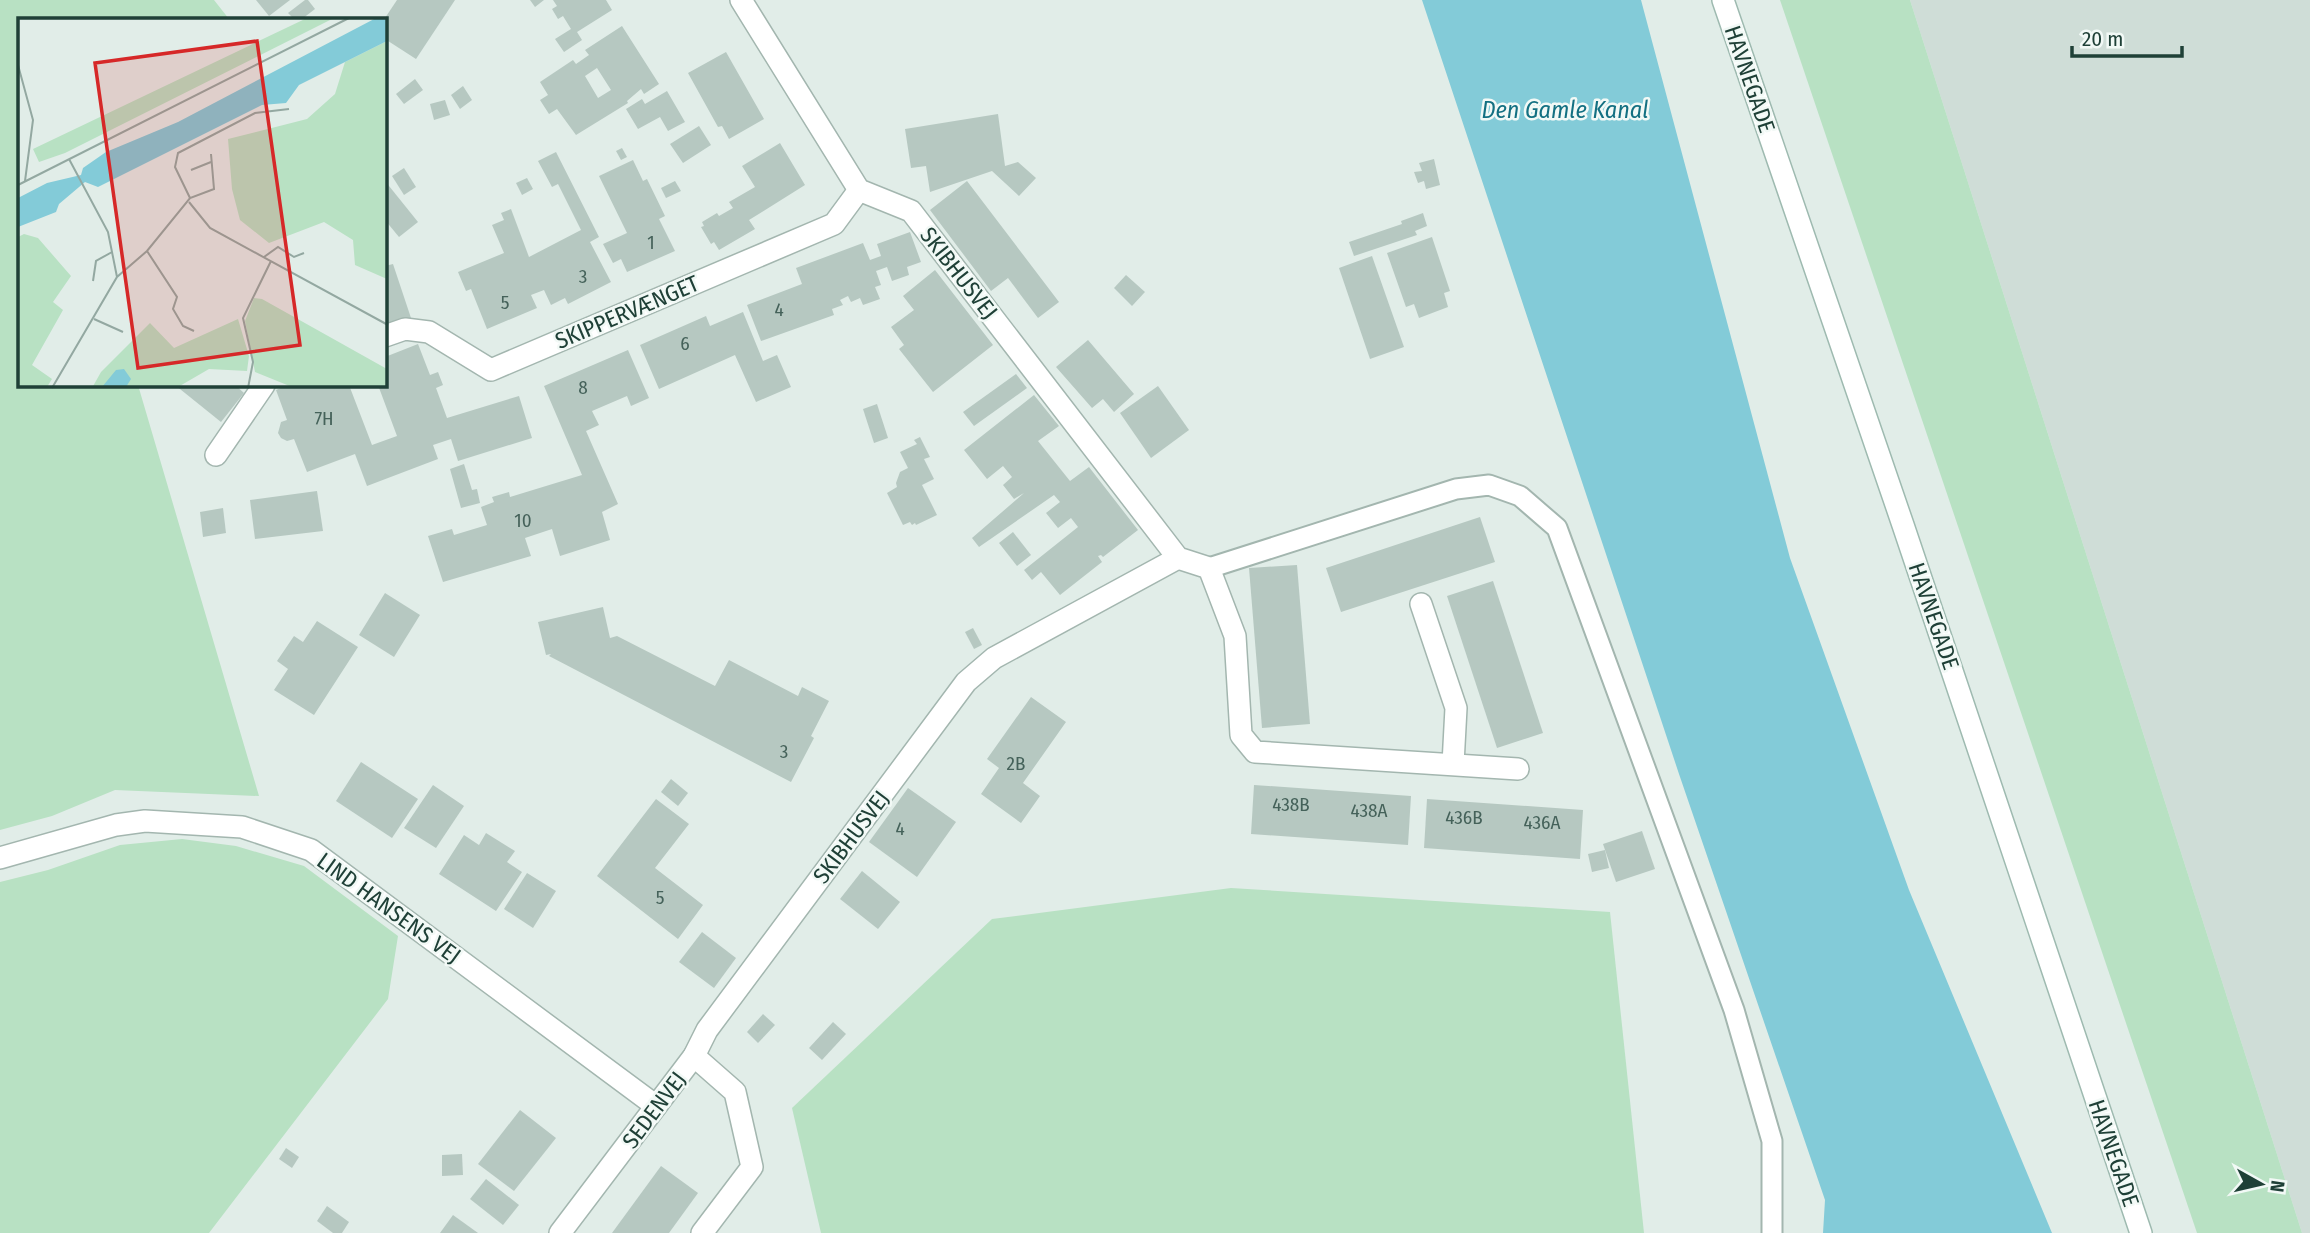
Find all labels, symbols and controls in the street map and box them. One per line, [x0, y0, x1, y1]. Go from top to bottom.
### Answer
scale bar [2072, 14, 2182, 58]
inset map [18, 18, 387, 387]
street label: HAVNEGADE [1719, 22, 1781, 136]
text: 20 m [2082, 26, 2123, 52]
water label: Den Gamle Kanal [1481, 96, 1649, 124]
street label: SKIBHUSVEJ [914, 221, 1004, 325]
house number: 1 [647, 231, 655, 254]
house number: 3 [579, 265, 587, 288]
street label: SKIPPERVÆNGET [551, 269, 703, 355]
house number: 5 [501, 291, 509, 314]
house number: 4 [774, 298, 784, 321]
house number: 6 [680, 332, 690, 355]
house number: 8 [578, 376, 588, 399]
house number: 7H [314, 407, 334, 430]
house number: 10 [514, 509, 532, 532]
street label: HAVNEGADE [1903, 559, 1965, 673]
house number: 3 [780, 740, 788, 763]
house number: 2B [1007, 752, 1025, 775]
street label: SKIBHUSVEJ [807, 785, 895, 889]
house number: 438B [1272, 793, 1310, 816]
house number: 438A [1351, 799, 1388, 822]
house number: 436B [1445, 806, 1483, 829]
house number: 436A [1524, 811, 1560, 834]
house number: 4 [895, 817, 905, 840]
street label: LIND HANSENS VEJ [312, 847, 466, 969]
house number: 5 [656, 886, 664, 909]
street label: SEDENVEJ [616, 1066, 692, 1154]
street label: HAVNEGADE [2083, 1096, 2145, 1210]
north arrow [2226, 1149, 2296, 1219]
text: N [2265, 1179, 2290, 1194]

